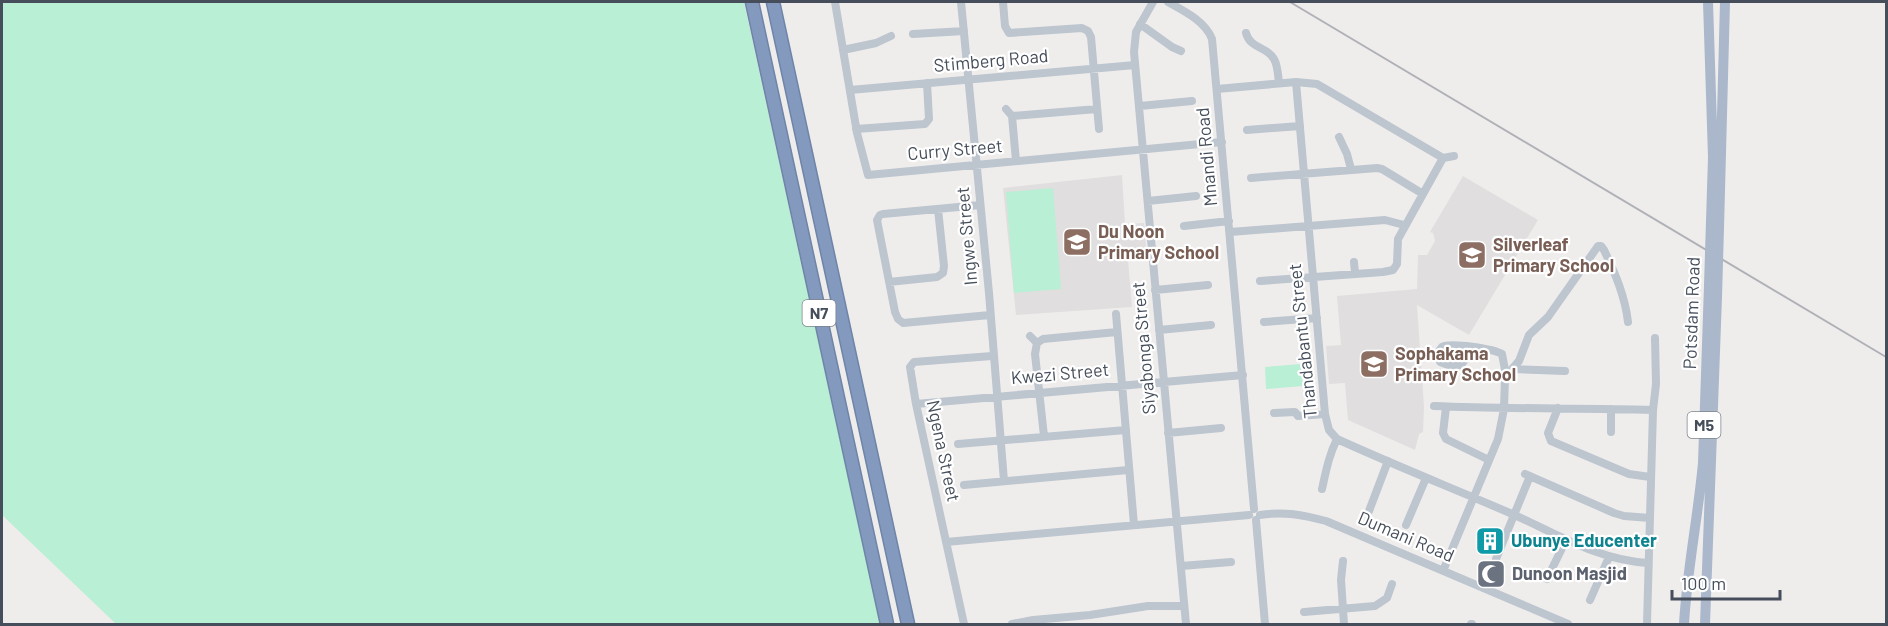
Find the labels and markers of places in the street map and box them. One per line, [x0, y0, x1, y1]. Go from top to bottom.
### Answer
place label: Du Noon Primary School [1098, 220, 1219, 263]
school or university icon: Du Noon Primary School [1061, 226, 1093, 258]
place label: Silverleaf Primary School [1493, 233, 1614, 276]
school or university icon: Silverleaf Primary School [1456, 239, 1488, 271]
place label: Sophakama Primary School [1395, 342, 1516, 385]
school or university icon: Sophakama Primary School [1358, 348, 1390, 380]
building icon: Ubunye Educenter [1474, 525, 1506, 557]
place label: Ubunye Educenter [1511, 529, 1657, 551]
mosque icon: Dunoon Masjid [1475, 558, 1507, 590]
place label: Dunoon Masjid [1512, 562, 1627, 584]

